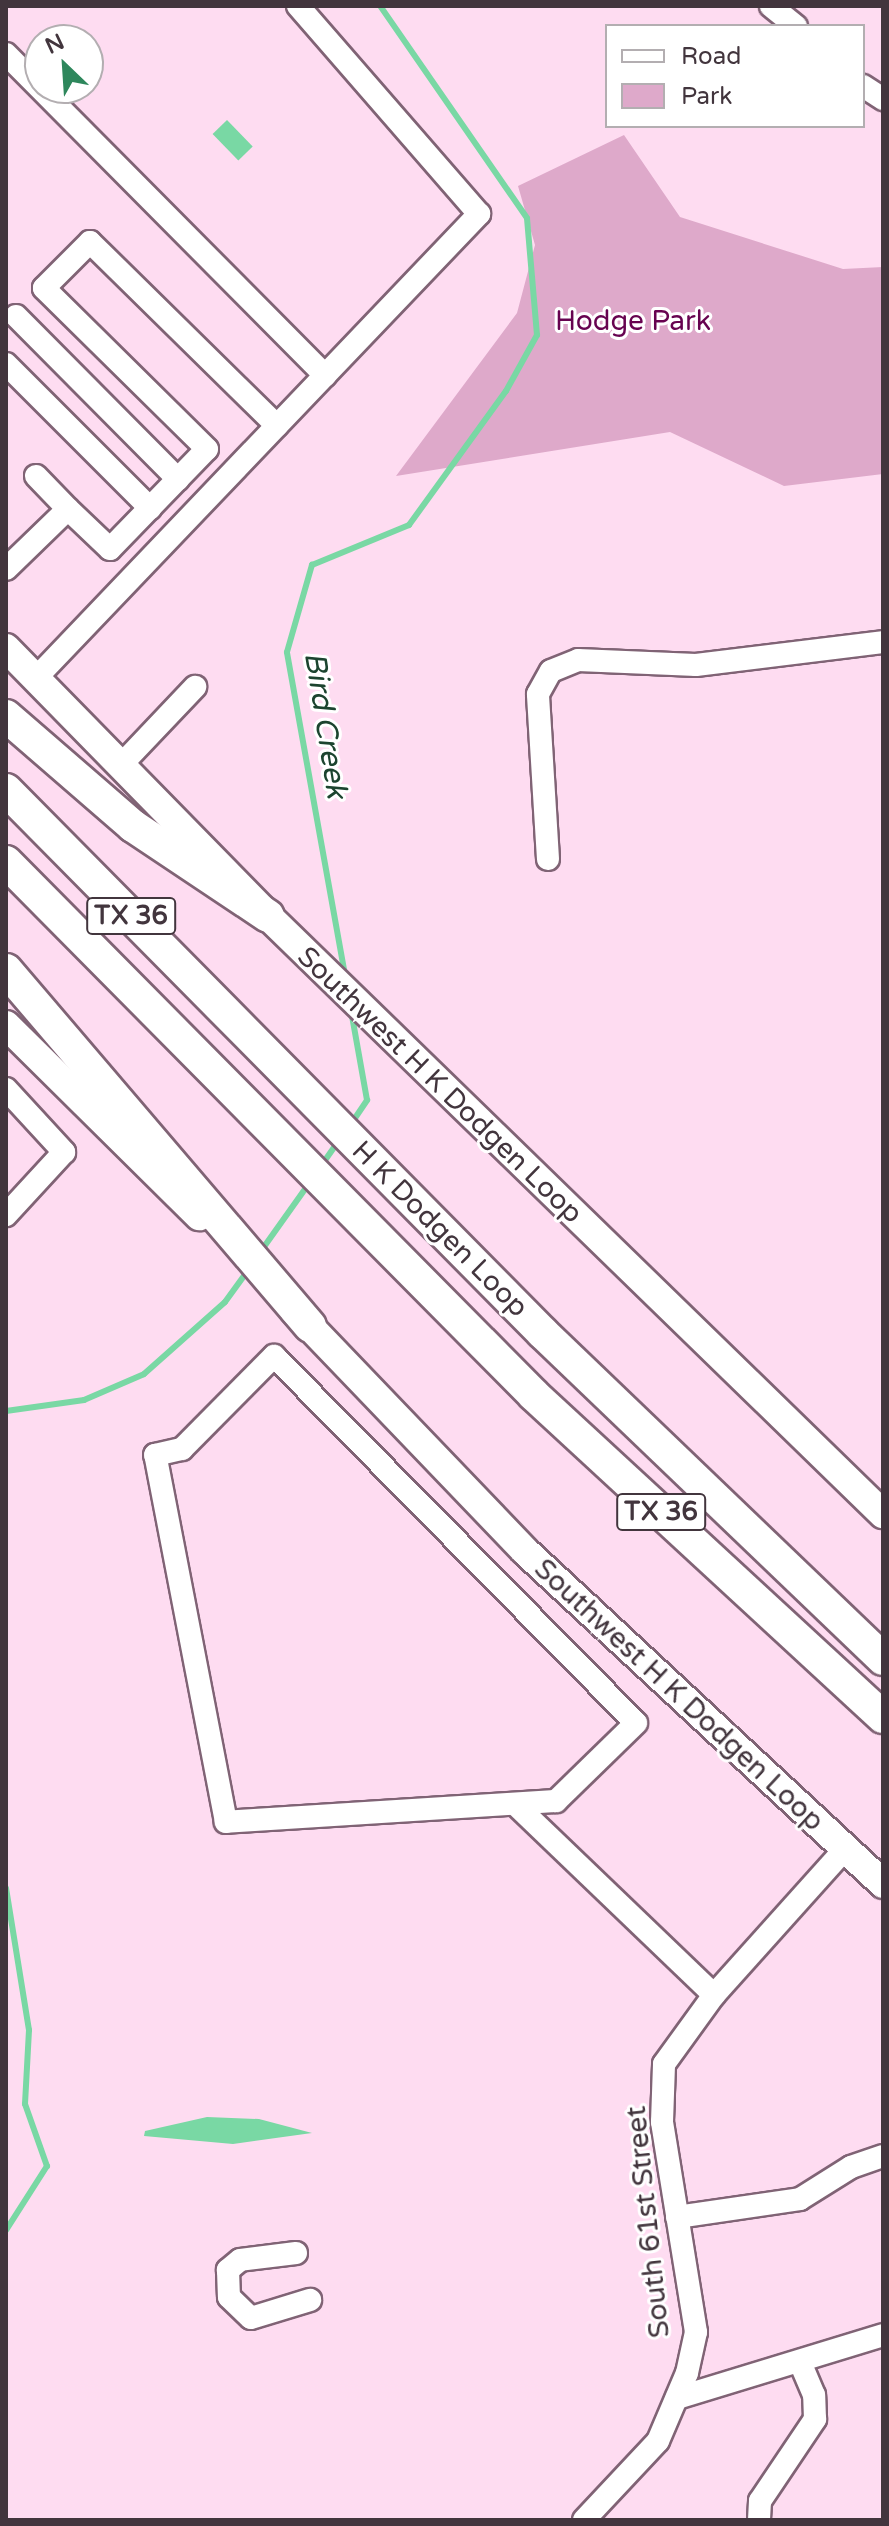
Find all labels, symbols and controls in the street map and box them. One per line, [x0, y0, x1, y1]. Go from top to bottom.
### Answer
north arrow [24, 24, 104, 104]
legend [605, 24, 865, 128]
text: N [41, 29, 68, 60]
text: Road [681, 42, 741, 71]
text: Park [681, 82, 732, 111]
park label: Hodge Park [555, 304, 711, 338]
water label: Bird Creek [296, 649, 354, 801]
road number: TX 36 [85, 894, 177, 938]
street label: Southwest H K Dodgen Loop [290, 940, 590, 1230]
street label: H K Dodgen Loop [345, 1134, 535, 1324]
road number: TX 36 [615, 1490, 707, 1534]
street label: Southwest H K Dodgen Loop [527, 1552, 831, 1838]
street label: South 61st Street [619, 2104, 677, 2340]

